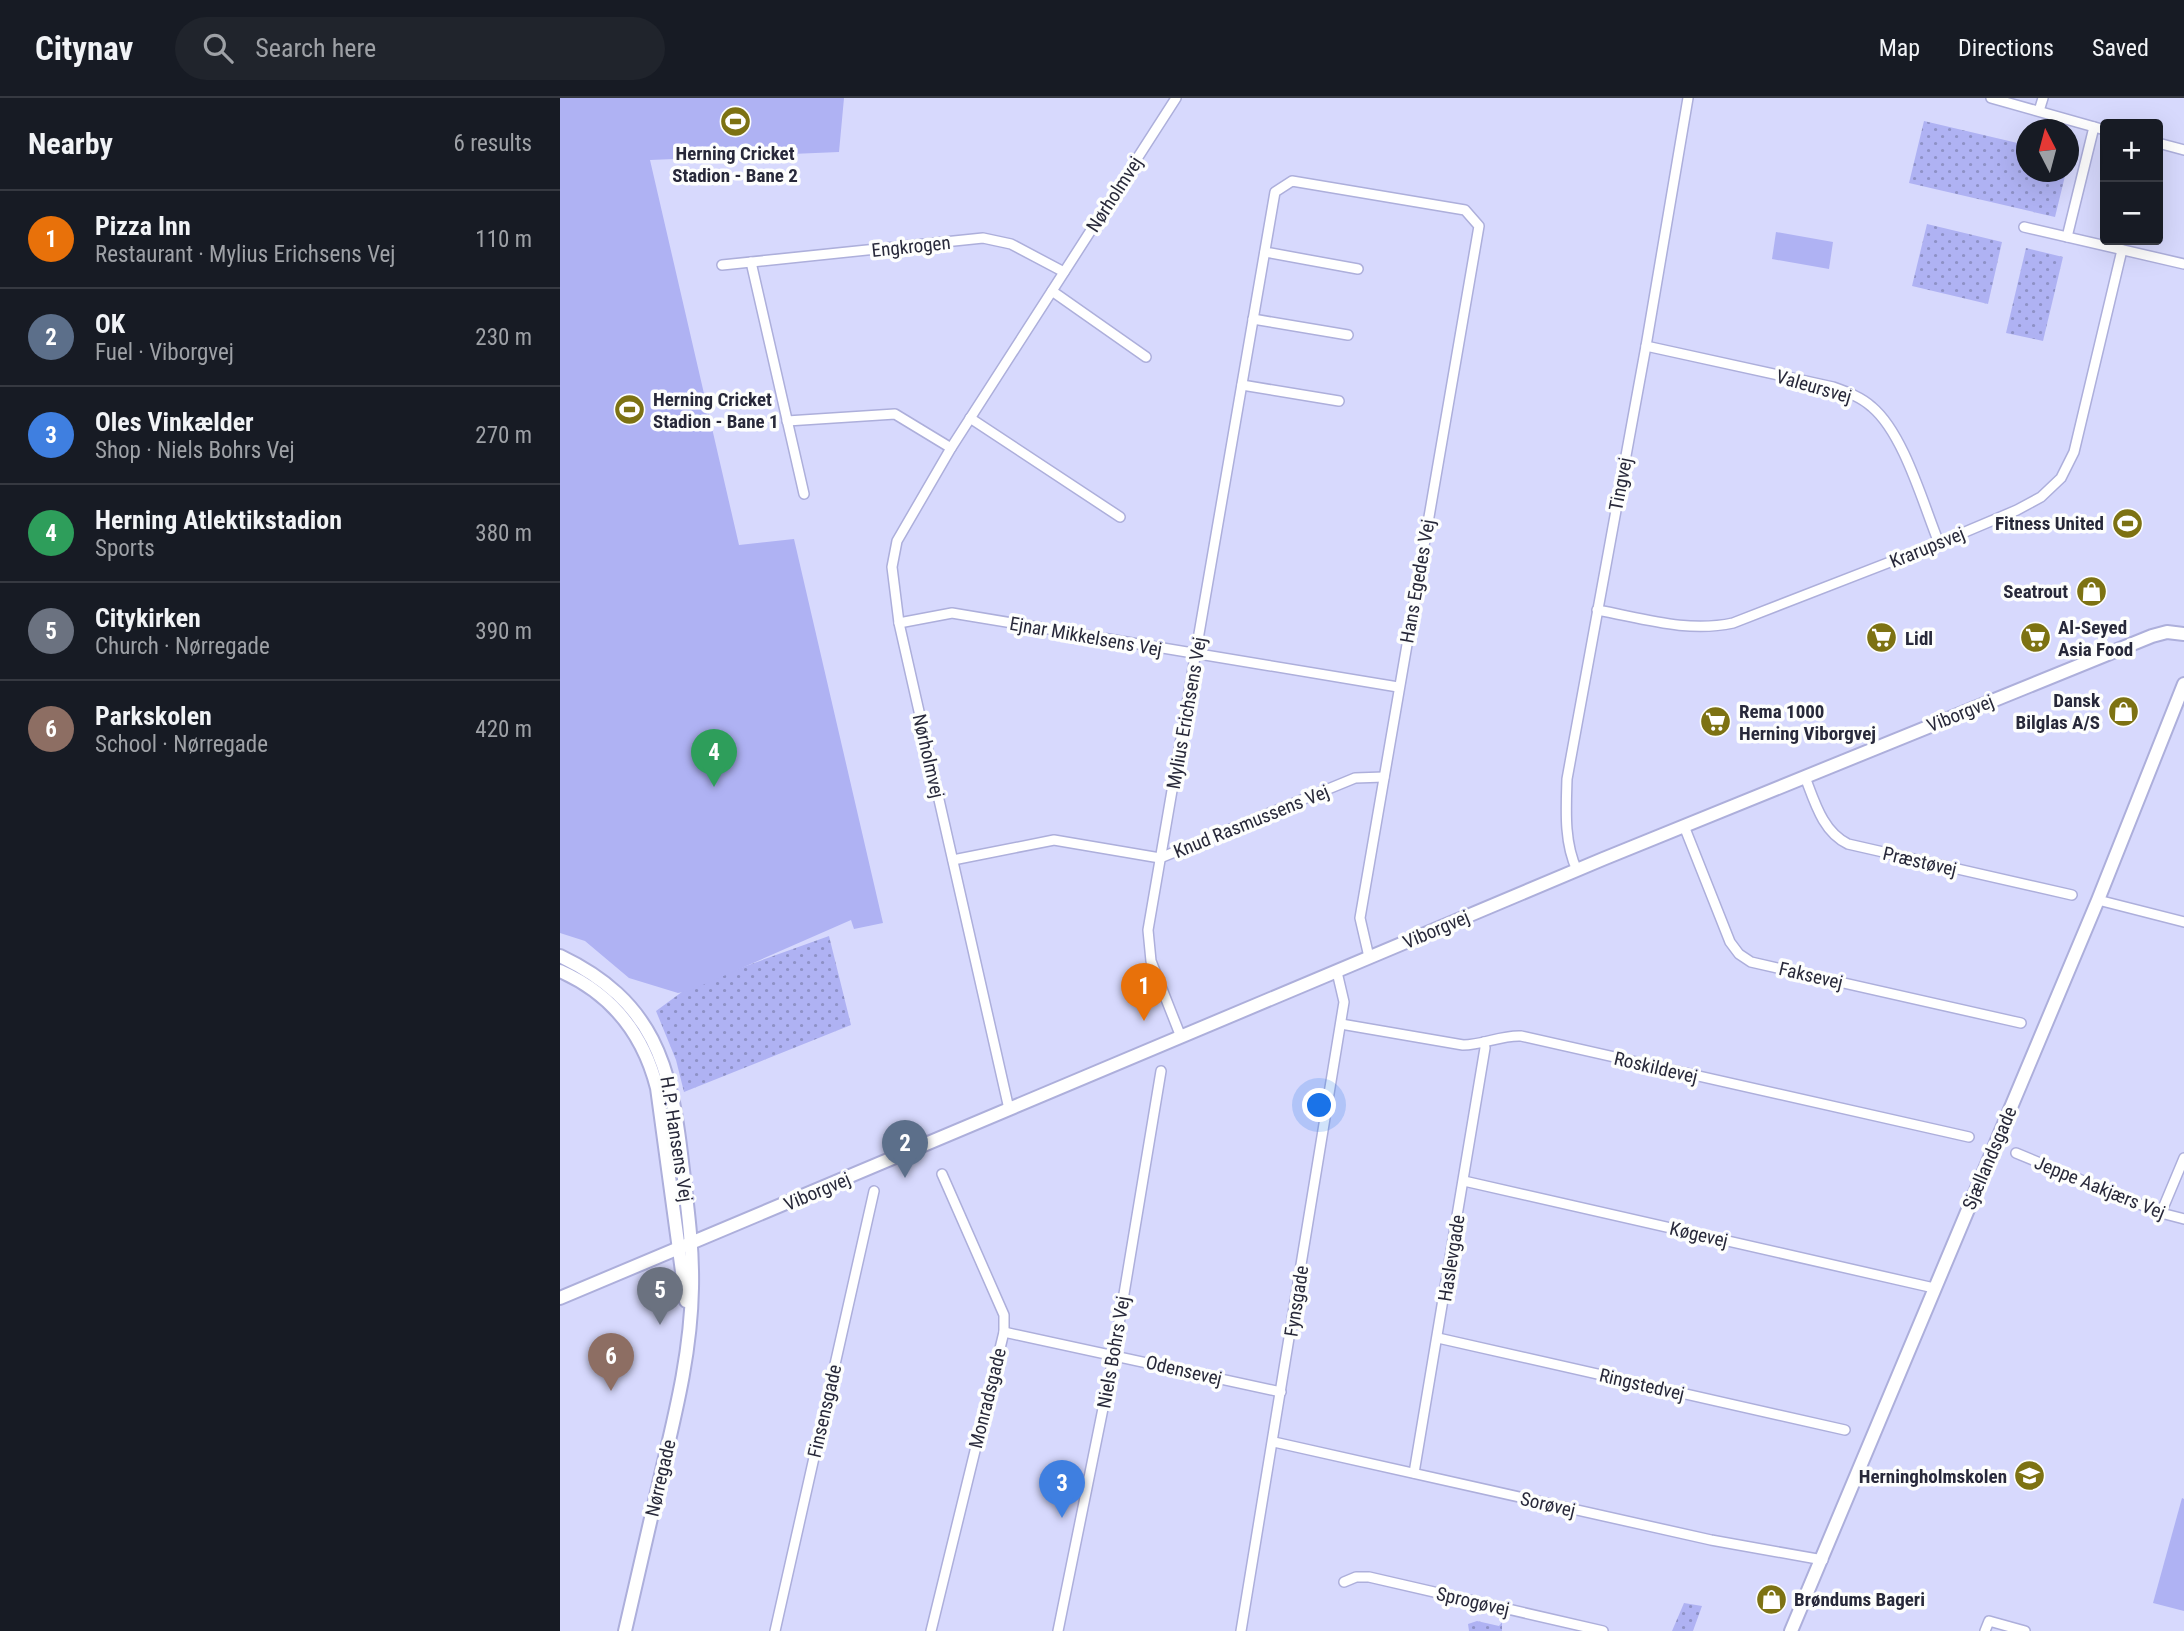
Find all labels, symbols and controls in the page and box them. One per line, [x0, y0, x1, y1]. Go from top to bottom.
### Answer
search box [175, 17, 665, 80]
text: Citynav [35, 29, 133, 68]
icon: search [199, 29, 237, 67]
text: Search here [255, 33, 376, 63]
text: Map [1879, 34, 1920, 62]
text: Directions [1958, 34, 2054, 62]
text: Saved [2092, 34, 2149, 62]
sports icon: Herning Cricket Stadion - Bane 2 [718, 105, 752, 139]
north arrow [2016, 119, 2079, 182]
map controls [2100, 119, 2163, 245]
button: + [2100, 119, 2163, 182]
text: Nearby [28, 126, 113, 161]
text: 6 results [454, 130, 532, 157]
place label: Herning Cricket Stadion - Bane 2 [672, 142, 798, 187]
street label: Nørholmvej [1081, 152, 1147, 236]
button: − [2100, 182, 2163, 245]
text: Pizza Inn [95, 211, 191, 241]
text: 1 [45, 226, 57, 253]
text: 110 m [475, 226, 532, 253]
street label: Engkrogen [870, 231, 952, 262]
text: Restaurant · Mylius Erichsens Vej [95, 241, 395, 268]
text: OK [95, 309, 125, 339]
text: 2 [45, 324, 57, 351]
text: 230 m [475, 324, 532, 351]
text: Fuel · Viborgvej [95, 339, 234, 366]
street label: Valeursvej [1773, 365, 1854, 408]
place label: Herning Cricket Stadion - Bane 1 [653, 388, 779, 433]
sports icon: Herning Cricket Stadion - Bane 1 [613, 393, 647, 427]
text: Oles Vinkælder [95, 407, 254, 437]
text: 3 [45, 422, 57, 449]
text: 270 m [475, 422, 532, 449]
text: Shop · Niels Bohrs Vej [95, 437, 295, 464]
street label: Tingvej [1604, 455, 1637, 513]
text: Herning Atlektikstadion [95, 505, 342, 535]
sports icon: Fitness United [2110, 506, 2144, 540]
place label: Fitness United [1995, 512, 2104, 535]
street label: Hans Egedes Vej [1395, 517, 1440, 645]
text: 4 [45, 520, 57, 547]
text: 380 m [475, 520, 532, 547]
street label: Krarupsvej [1886, 522, 1968, 573]
text: Sports [95, 535, 155, 562]
shop icon: Seatrout [2074, 574, 2108, 608]
place label: Seatrout [2003, 580, 2068, 603]
text: Citykirken [95, 603, 201, 633]
street label: Ejnar Mikkelsens Vej [1008, 612, 1164, 661]
place label: Al-Seyed Asia Food [2058, 616, 2133, 661]
text: 5 [45, 618, 57, 645]
text: 390 m [475, 618, 532, 645]
supermarket icon: Lidl [1865, 621, 1899, 655]
supermarket icon: Al-Seyed Asia Food [2018, 621, 2052, 655]
place label: Lidl [1905, 627, 1933, 650]
text: Church · Nørregade [95, 633, 270, 660]
street label: Mylius Erichsens Vej [1162, 635, 1211, 791]
place label: Dansk Bilglas A/S [2016, 689, 2101, 734]
street label: Viborgvej [1923, 690, 1997, 737]
shop icon: Dansk Bilglas A/S [2106, 694, 2140, 728]
place label: Rema 1000 Herning Viborgvej [1739, 700, 1876, 745]
text: Parkskolen [95, 701, 212, 731]
supermarket icon: Rema 1000 Herning Viborgvej [1699, 705, 1733, 739]
street label: Nørholmvej [908, 712, 949, 800]
text: 6 [45, 716, 57, 743]
text: 420 m [475, 716, 532, 743]
pin: 4 [691, 729, 737, 787]
text: School · Nørregade [95, 731, 268, 758]
street label: Knud Rasmussens Vej [1170, 780, 1332, 863]
street label: Præstøvej [1881, 842, 1959, 881]
street label: Viborgvej [1399, 905, 1473, 954]
street label: Faksevej [1777, 957, 1845, 994]
pin: 1 [1121, 963, 1167, 1021]
street label: Roskildevej [1612, 1047, 1700, 1088]
street label: H.P. Hansens Vej [655, 1075, 698, 1204]
your location [1302, 1088, 1336, 1122]
street label: Sjællandsgade [1957, 1103, 2022, 1213]
pin: 2 [882, 1120, 928, 1178]
street label: Jeppe Aakjærs Vej [2031, 1151, 2169, 1224]
street label: Viborgvej [780, 1167, 854, 1216]
street label: Haslevgade [1433, 1213, 1470, 1303]
street label: Køgevej [1667, 1217, 1730, 1252]
street label: Fynsgade [1280, 1264, 1313, 1338]
pin: 5 [637, 1267, 683, 1325]
street label: Niels Bohrs Vej [1092, 1294, 1135, 1410]
pin: 6 [588, 1333, 634, 1391]
street label: Monradsgade [964, 1346, 1011, 1451]
street label: Odensevej [1144, 1351, 1224, 1390]
street label: Finsensgade [803, 1362, 846, 1460]
street label: Ringstedvej [1597, 1364, 1687, 1405]
street label: Nørregade [640, 1437, 681, 1519]
school or university icon: Herningholmskolen [2013, 1459, 2047, 1493]
pin: 3 [1039, 1460, 1085, 1518]
place label: Herningholmskolen [1859, 1465, 2007, 1488]
street label: Sorøvej [1518, 1487, 1578, 1522]
street label: Sprogøvej [1434, 1582, 1512, 1621]
shop icon: Brøndums Bageri [1754, 1582, 1788, 1616]
place label: Brøndums Bageri [1794, 1588, 1925, 1611]

